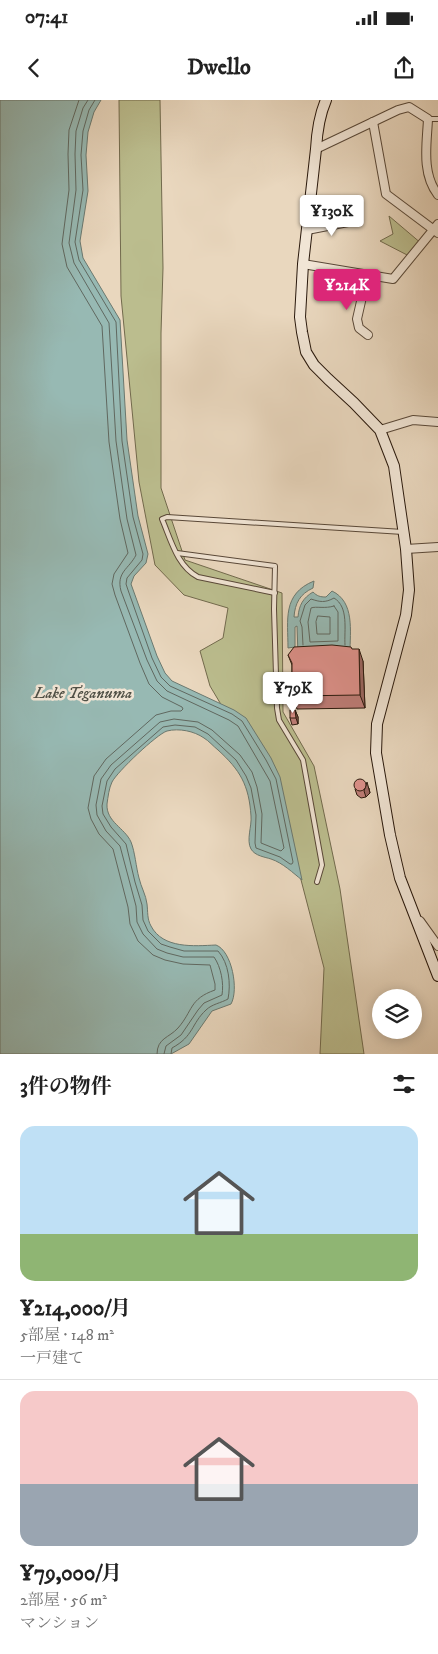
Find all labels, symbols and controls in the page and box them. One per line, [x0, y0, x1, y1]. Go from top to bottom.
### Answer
text: 07:41 [25, 6, 68, 29]
icon: back [20, 54, 48, 82]
text: Dwello [187, 54, 251, 81]
icon: share [390, 54, 418, 82]
pin: ¥130K [297, 194, 367, 237]
text: ¥130K [311, 201, 353, 221]
pin: ¥214K [312, 268, 382, 311]
text: ¥214K [325, 275, 369, 295]
pin: ¥79K [263, 672, 323, 714]
text: ¥79K [274, 678, 312, 698]
water label: Lake Teganuma [33, 683, 132, 703]
map controls [372, 989, 422, 1039]
button: layers [372, 989, 422, 1039]
icon: filters [390, 1070, 418, 1098]
text: 3件の物件 [20, 1074, 112, 1100]
icon: home [174, 1158, 264, 1248]
text: ¥214,000/月 [20, 1296, 131, 1322]
text: 5部屋 · 148 m² [20, 1325, 114, 1345]
text: 一戸建て [20, 1348, 84, 1368]
icon: home [174, 1424, 264, 1514]
text: ¥79,000/月 [20, 1561, 122, 1587]
text: 2部屋 · 56 m² [20, 1590, 107, 1610]
text: マンション [20, 1613, 99, 1633]

